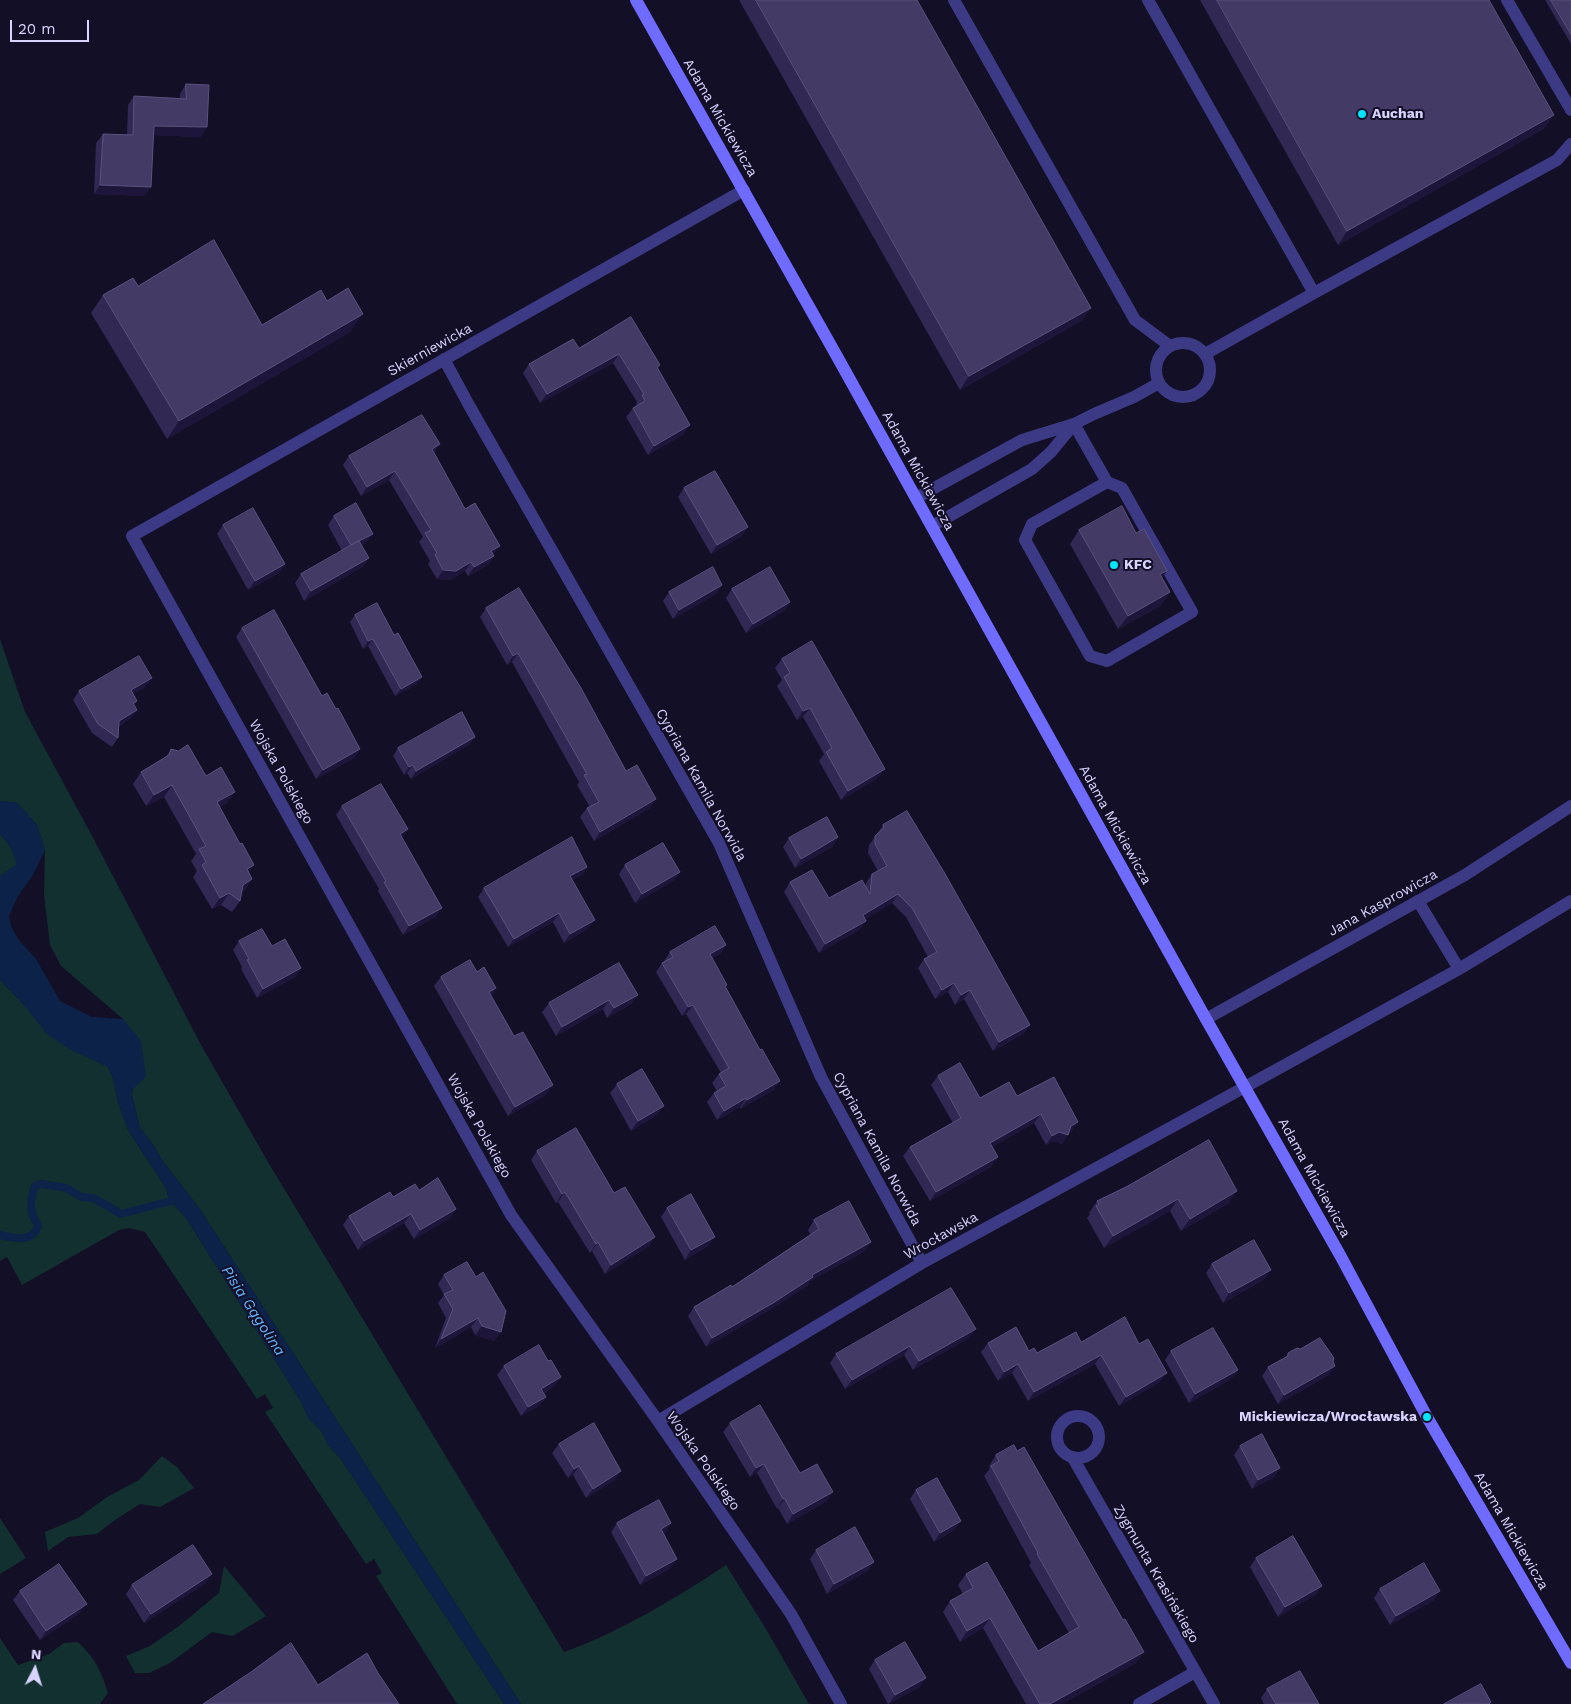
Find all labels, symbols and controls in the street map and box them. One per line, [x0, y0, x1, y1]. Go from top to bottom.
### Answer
scale bar [12, 10, 91, 42]
text: 20 m [18, 20, 56, 38]
street label: Adama Mickiewicza [679, 56, 761, 180]
place label: Auchan [1372, 106, 1423, 122]
marker: Auchan [1356, 108, 1368, 120]
street label: Skierniewicka [385, 320, 475, 380]
street label: Adama Mickiewicza [878, 408, 958, 534]
place label: KFC [1124, 557, 1152, 573]
marker: KFC [1108, 559, 1120, 571]
street label: Cypriana Kamila Norwida [652, 706, 750, 864]
street label: Wojska Polskiego [245, 717, 317, 827]
street label: Adama Mickiewicza [1075, 762, 1155, 888]
street label: Jana Kasprowicza [1325, 866, 1441, 940]
street label: Cypriana Kamila Norwida [829, 1069, 925, 1229]
street label: Wojska Polskiego [443, 1071, 515, 1181]
street label: Adama Mickiewicza [1274, 1115, 1354, 1241]
street label: Wrocławska [901, 1209, 981, 1263]
water label: Pisia Gągolina [217, 1263, 289, 1359]
street label: Wojska Polskiego [663, 1408, 743, 1514]
place label: Mickiewicza/Wrocławska [1239, 1409, 1417, 1425]
marker: Mickiewicza/Wrocławska [1421, 1411, 1433, 1423]
street label: Adama Mickiewicza [1470, 1469, 1552, 1593]
street label: Zygmunta Krasińskiego [1109, 1502, 1203, 1646]
north arrow [10, 1644, 60, 1694]
text: N [30, 1646, 42, 1662]

